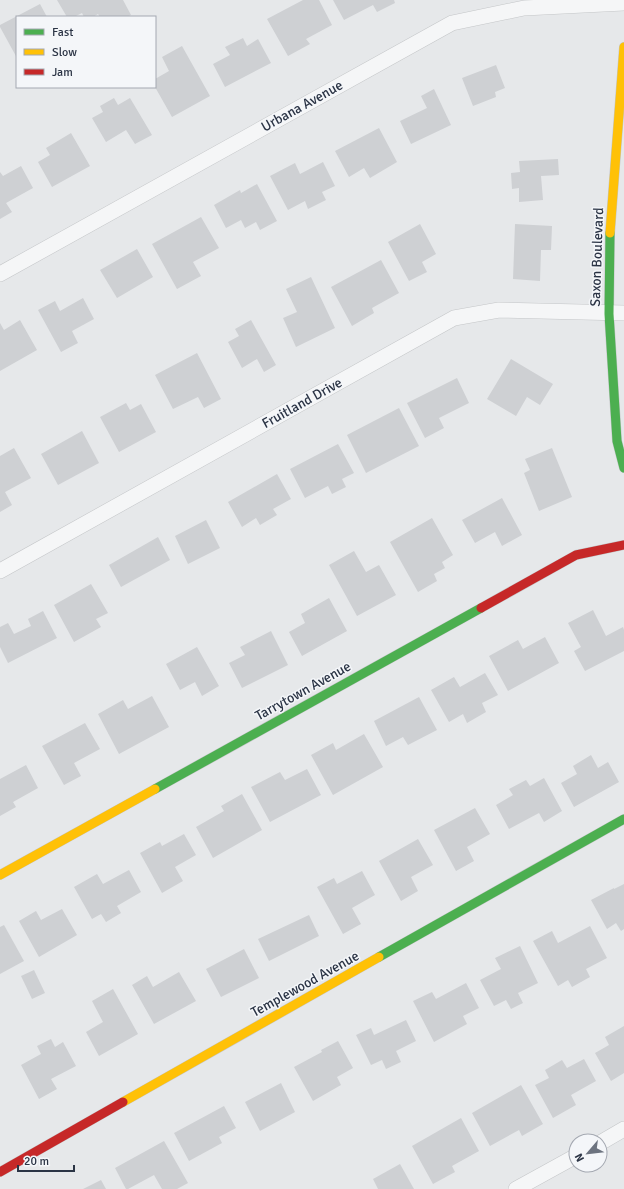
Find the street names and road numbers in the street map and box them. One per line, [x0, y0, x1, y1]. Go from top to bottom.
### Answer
street label: Urbana Avenue [258, 77, 346, 135]
street label: Saxon Boulevard [587, 207, 607, 307]
street label: Fruitland Drive [259, 374, 345, 432]
street label: Tarrytown Avenue [252, 658, 354, 724]
street label: Templewood Avenue [248, 947, 362, 1021]

